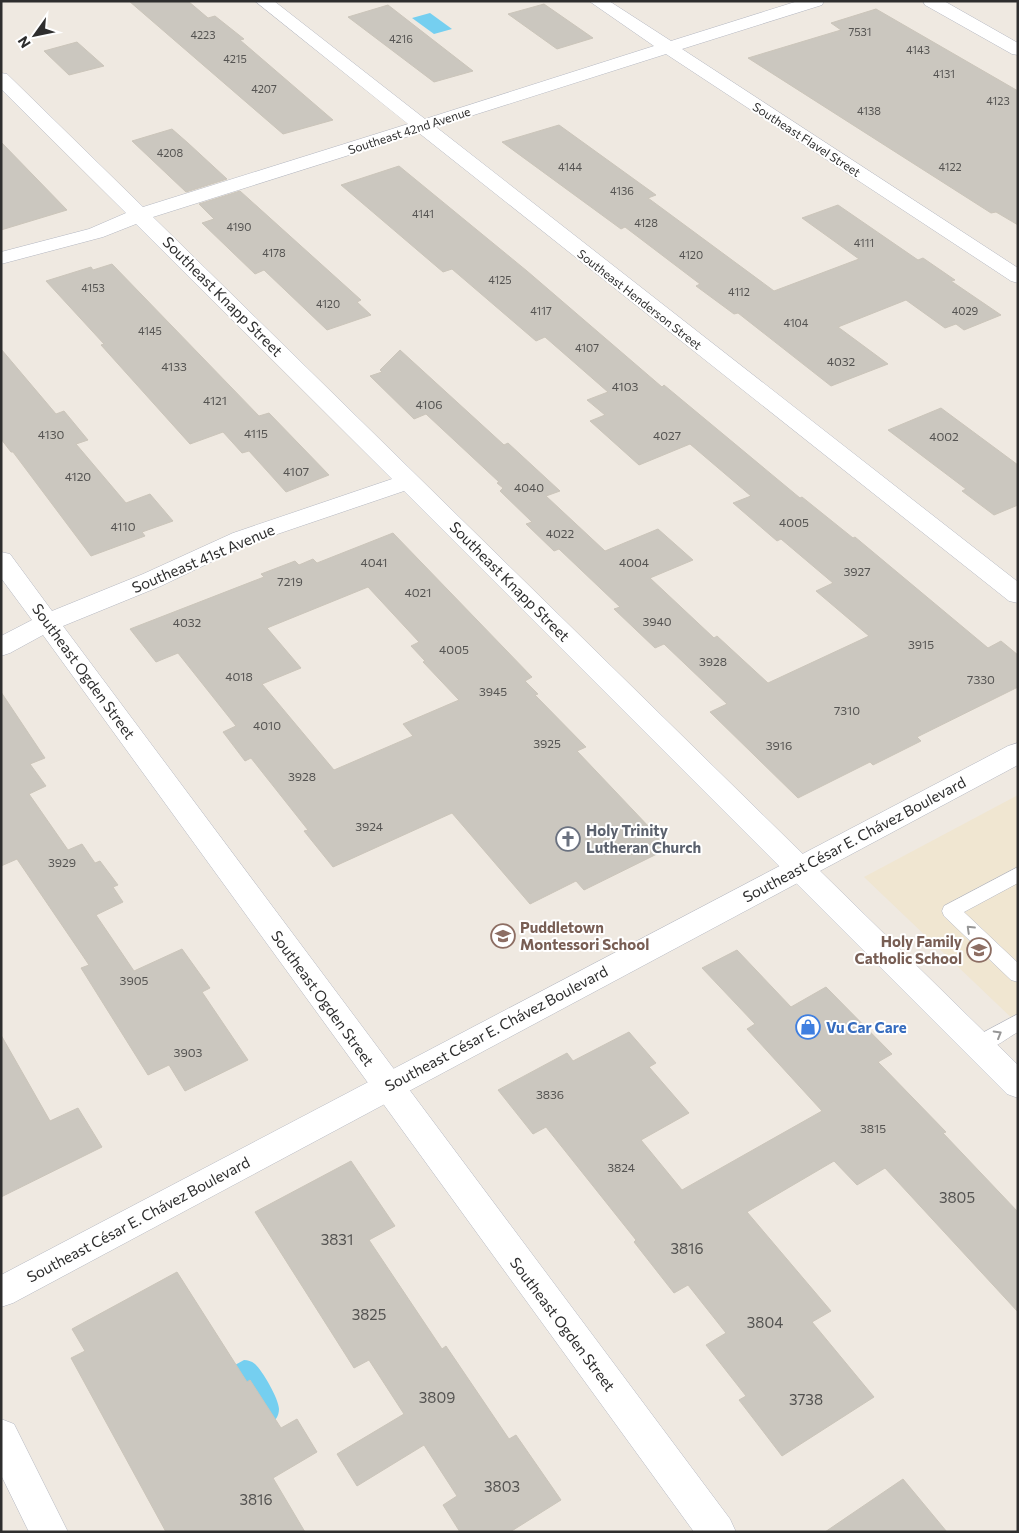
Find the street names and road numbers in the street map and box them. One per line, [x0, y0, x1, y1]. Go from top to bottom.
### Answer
street label: Southeast Flavel Street [751, 99, 864, 179]
street label: Southeast 42nd Avenue [346, 104, 472, 156]
street label: Southeast Knapp Street [159, 232, 287, 360]
street label: Southeast Henderson Street [575, 246, 705, 352]
street label: Southeast Knapp Street [446, 517, 574, 645]
street label: Southeast 41st Avenue [129, 520, 277, 596]
street label: Southeast Ogden Street [29, 600, 139, 742]
street label: Southeast César E. Chávez Boulevard [739, 772, 969, 906]
street label: Southeast Ogden Street [268, 927, 378, 1069]
street label: Southeast César E. Chávez Boulevard [381, 961, 611, 1095]
street label: Southeast César E. Chávez Boulevard [23, 1152, 253, 1286]
street label: Southeast Ogden Street [507, 1253, 619, 1395]

